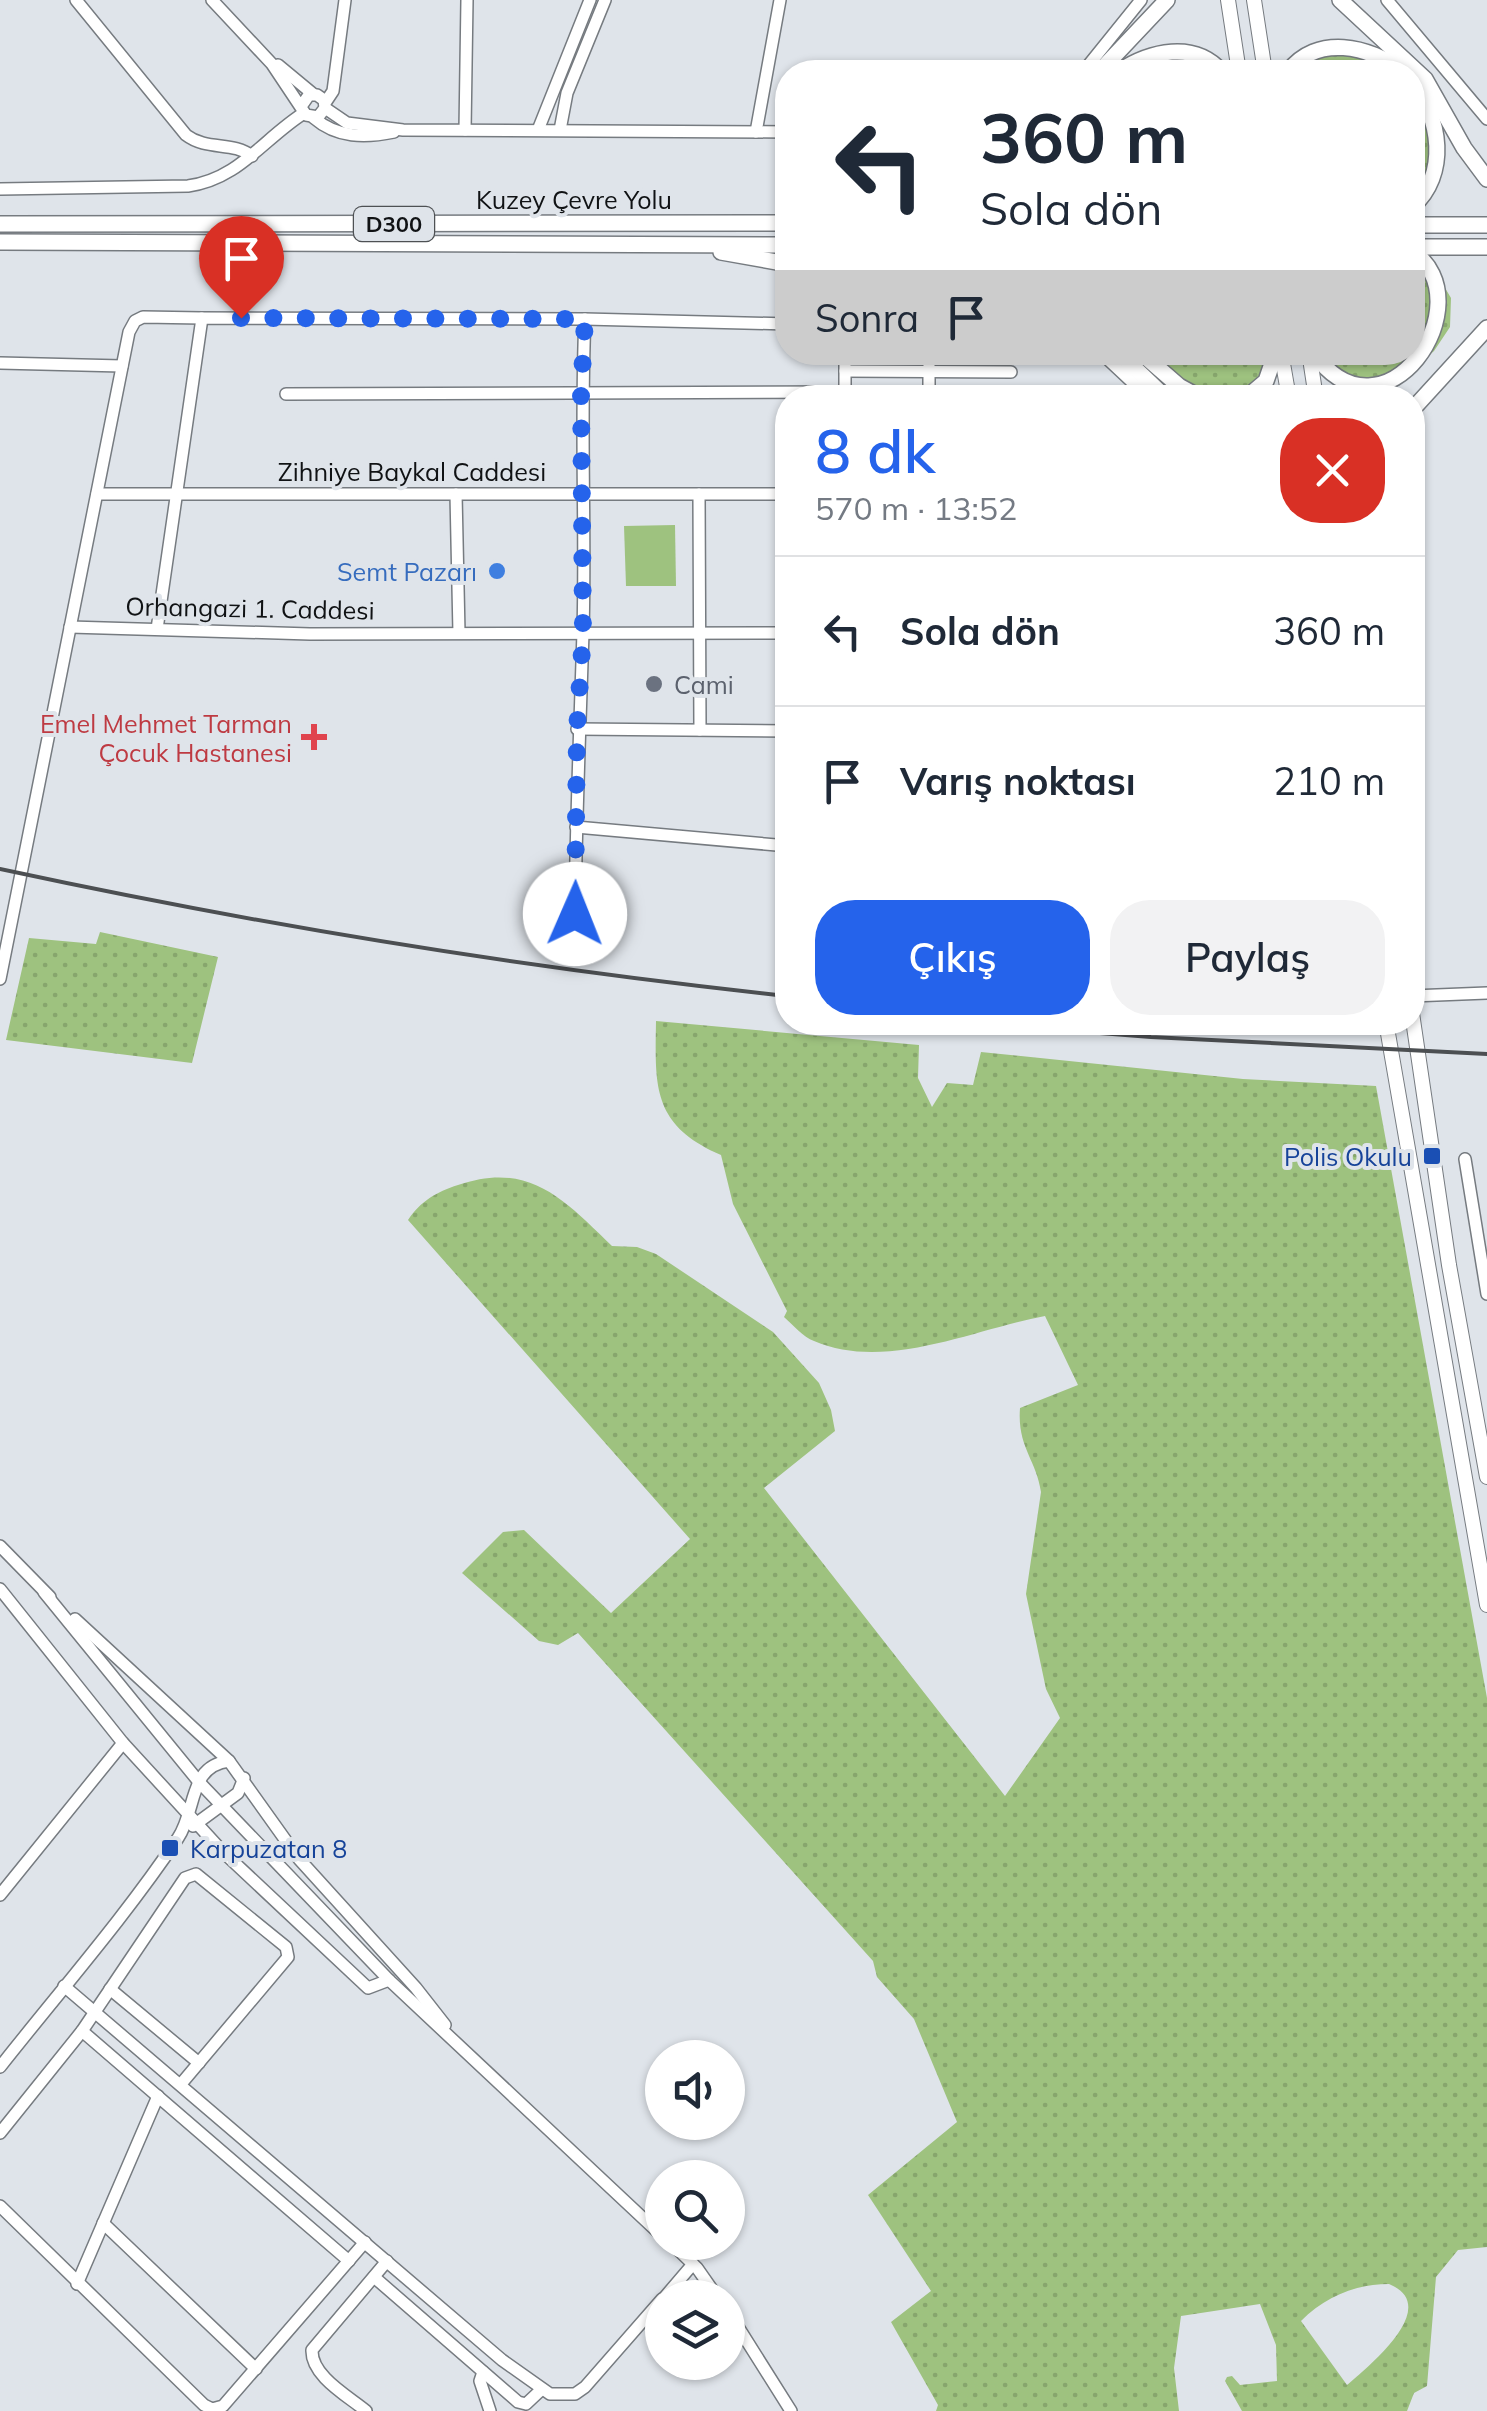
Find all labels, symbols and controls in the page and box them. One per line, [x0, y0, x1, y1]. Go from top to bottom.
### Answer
text: 360 m [980, 93, 1188, 181]
icon: left [815, 100, 945, 230]
text: Sola dön [980, 180, 1162, 236]
street label: Kuzey Çevre Yolu [476, 184, 672, 215]
road number: D300 [354, 207, 434, 241]
pin [199, 216, 284, 319]
icon: arrive [214, 231, 269, 286]
icon: arrive [939, 290, 994, 345]
text: Sonra [815, 294, 919, 342]
text: 8 dk [815, 413, 935, 488]
button: close [1280, 418, 1385, 523]
street label: Zihniye Baykal Caddesi [278, 456, 546, 487]
text: 570 m · 13:52 [815, 488, 1017, 528]
place label: Semt Pazarı [337, 556, 477, 587]
marker: Semt Pazarı [486, 560, 508, 582]
street label: Orhangazi 1. Caddesi [125, 590, 375, 626]
icon: left [815, 604, 870, 659]
text: Sola dön [900, 607, 1060, 655]
text: 360 m [1273, 607, 1385, 655]
place label: Cami [674, 669, 734, 700]
marker: Cami [643, 673, 665, 695]
place label: Emel Mehmet Tarman Çocuk Hastanesi [40, 708, 292, 768]
marker: Emel Mehmet Tarman Çocuk Hastanesi [301, 724, 327, 750]
icon: arrive [815, 754, 870, 809]
text: Varış noktası [900, 757, 1136, 805]
text: 210 m [1273, 757, 1385, 805]
position arrow [523, 862, 627, 966]
button: Çıkış [815, 900, 1090, 1015]
button: Paylaş [1110, 900, 1385, 1015]
place label: Polis Okulu [1284, 1141, 1412, 1172]
marker: Polis Okulu [1421, 1145, 1443, 1167]
place label: Karpuzatan 8 [190, 1833, 347, 1864]
marker: Karpuzatan 8 [159, 1837, 181, 1859]
map controls [645, 2040, 745, 2380]
button: sound [645, 2040, 745, 2140]
button: search [645, 2160, 745, 2260]
button: layers [645, 2280, 745, 2380]

